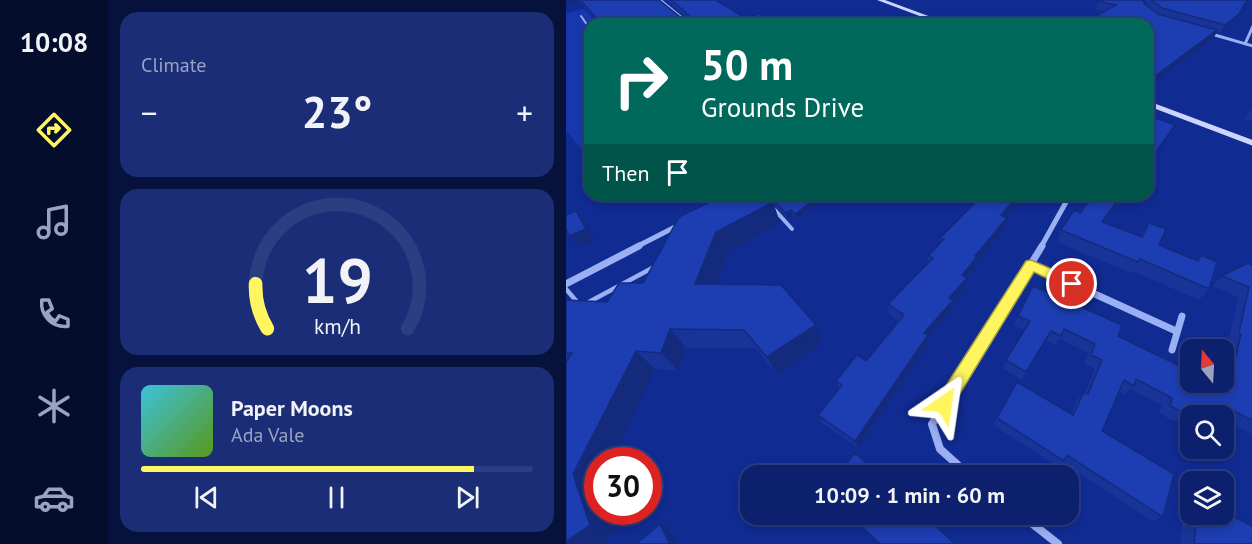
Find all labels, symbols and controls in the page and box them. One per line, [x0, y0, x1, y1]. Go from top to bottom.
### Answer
text: 10:08 [20, 25, 88, 59]
text: 50 m [701, 37, 793, 92]
icon: right [602, 42, 680, 120]
text: Climate [141, 52, 207, 78]
text: 23° [302, 82, 372, 140]
text: Grounds Drive [701, 90, 864, 124]
text: − [141, 91, 158, 134]
text: + [516, 91, 533, 134]
icon: directions [33, 109, 75, 151]
icon: arrive [661, 156, 694, 189]
text: Then [602, 159, 649, 187]
icon: music [33, 201, 75, 243]
text: 19 [302, 239, 372, 320]
pin [1046, 258, 1097, 309]
icon: arrive [1055, 267, 1088, 300]
icon: phone [33, 293, 75, 335]
text: km/h [313, 312, 360, 340]
north arrow [1180, 339, 1234, 393]
map controls [1180, 339, 1234, 525]
position arrow [912, 372, 976, 436]
icon: climate [33, 385, 75, 427]
text: Paper Moons [231, 394, 353, 422]
button: search [1180, 405, 1234, 459]
text: Ada Vale [231, 422, 304, 448]
speed limit sign: 30 [584, 447, 662, 525]
button: layers [1180, 471, 1234, 525]
icon: car [33, 477, 75, 519]
icon: previous [190, 481, 223, 514]
icon: pause [320, 481, 353, 514]
icon: next [451, 481, 484, 514]
text: 10:09 · 1 min · 60 m [814, 481, 1005, 509]

